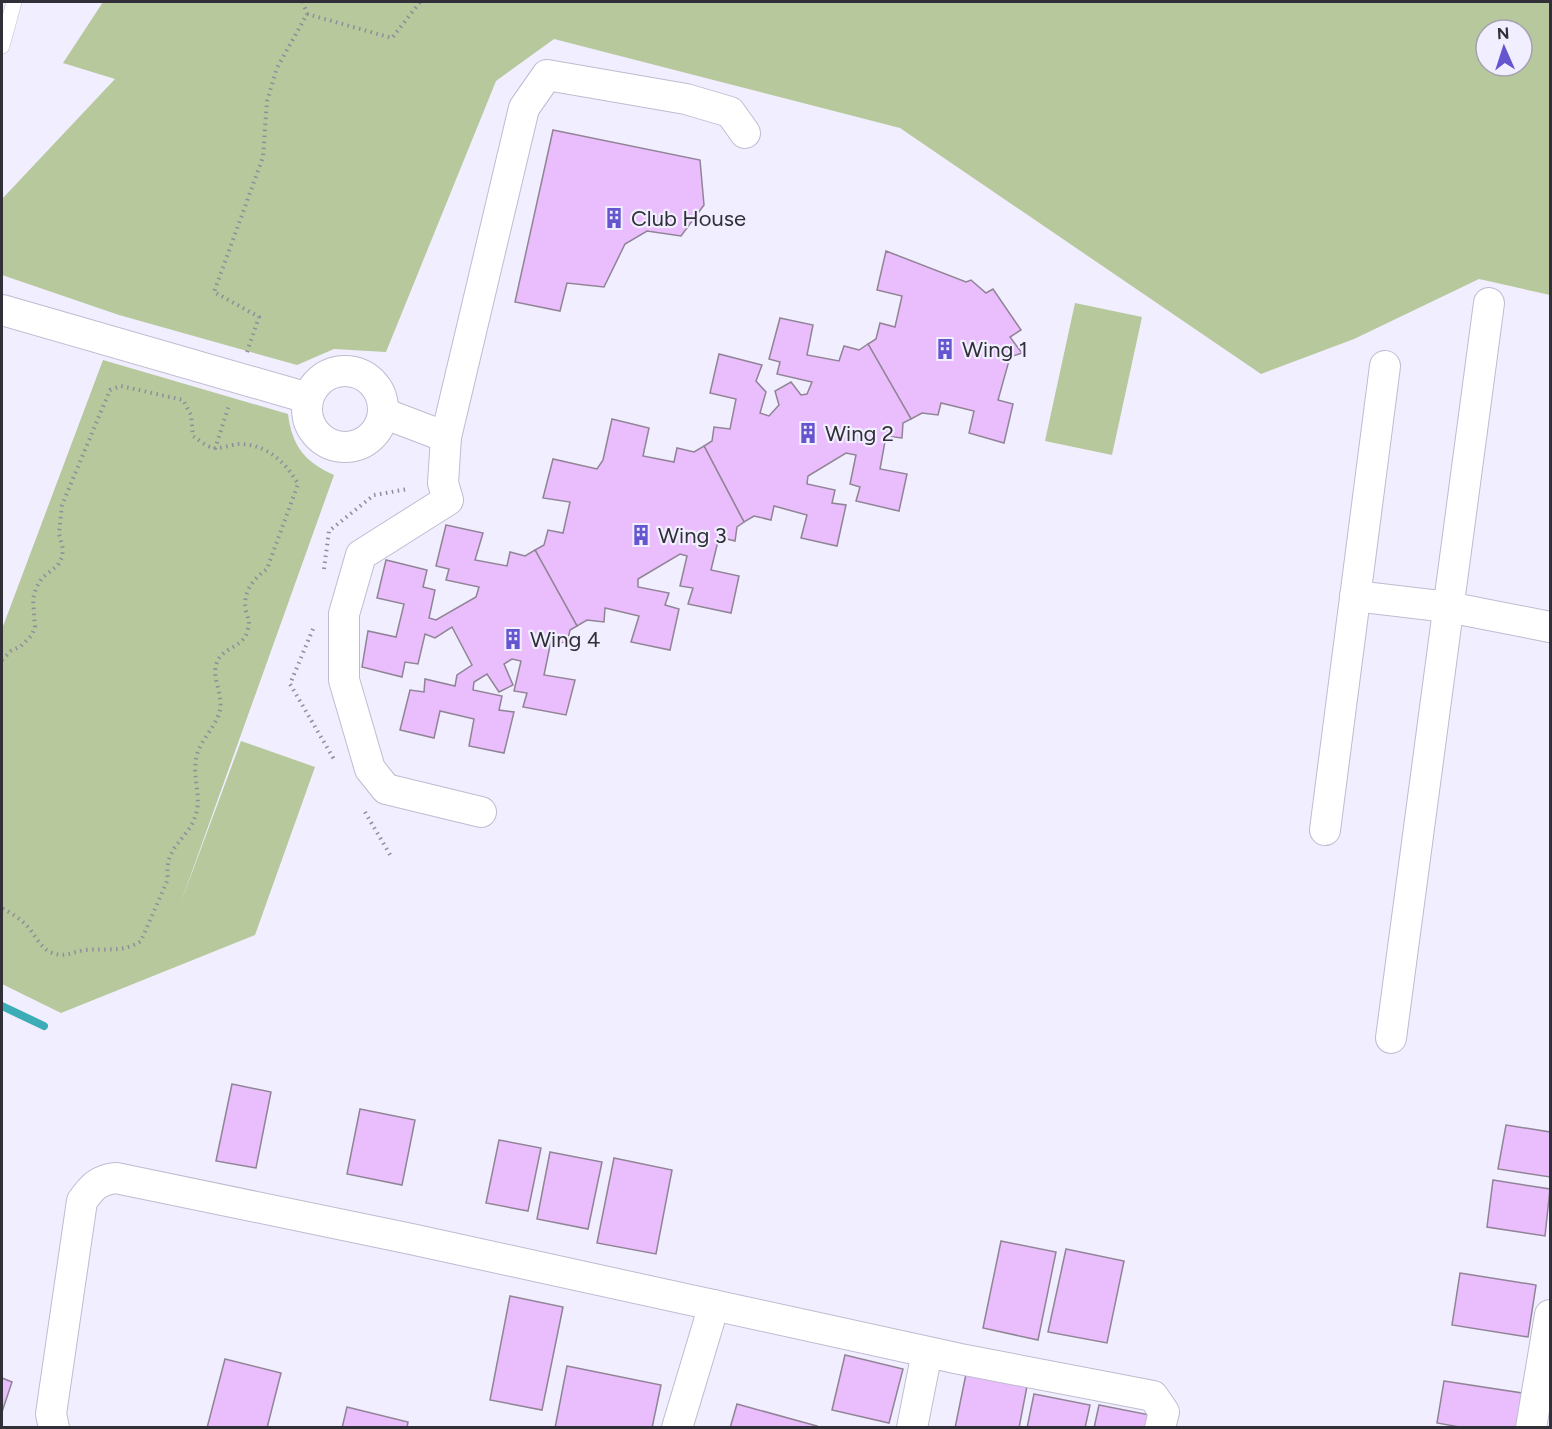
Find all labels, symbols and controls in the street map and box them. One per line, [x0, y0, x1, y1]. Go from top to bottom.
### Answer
north arrow [1474, 18, 1534, 78]
text: N [1497, 24, 1510, 43]
place label: Club House [631, 205, 746, 232]
building icon: Club House [602, 206, 626, 230]
place label: Wing 1 [962, 336, 1028, 363]
building icon: Wing 1 [933, 337, 957, 361]
place label: Wing 2 [825, 420, 894, 447]
building icon: Wing 2 [796, 421, 820, 445]
place label: Wing 3 [658, 522, 727, 549]
building icon: Wing 3 [629, 523, 653, 547]
place label: Wing 4 [530, 626, 601, 653]
building icon: Wing 4 [501, 627, 525, 651]

